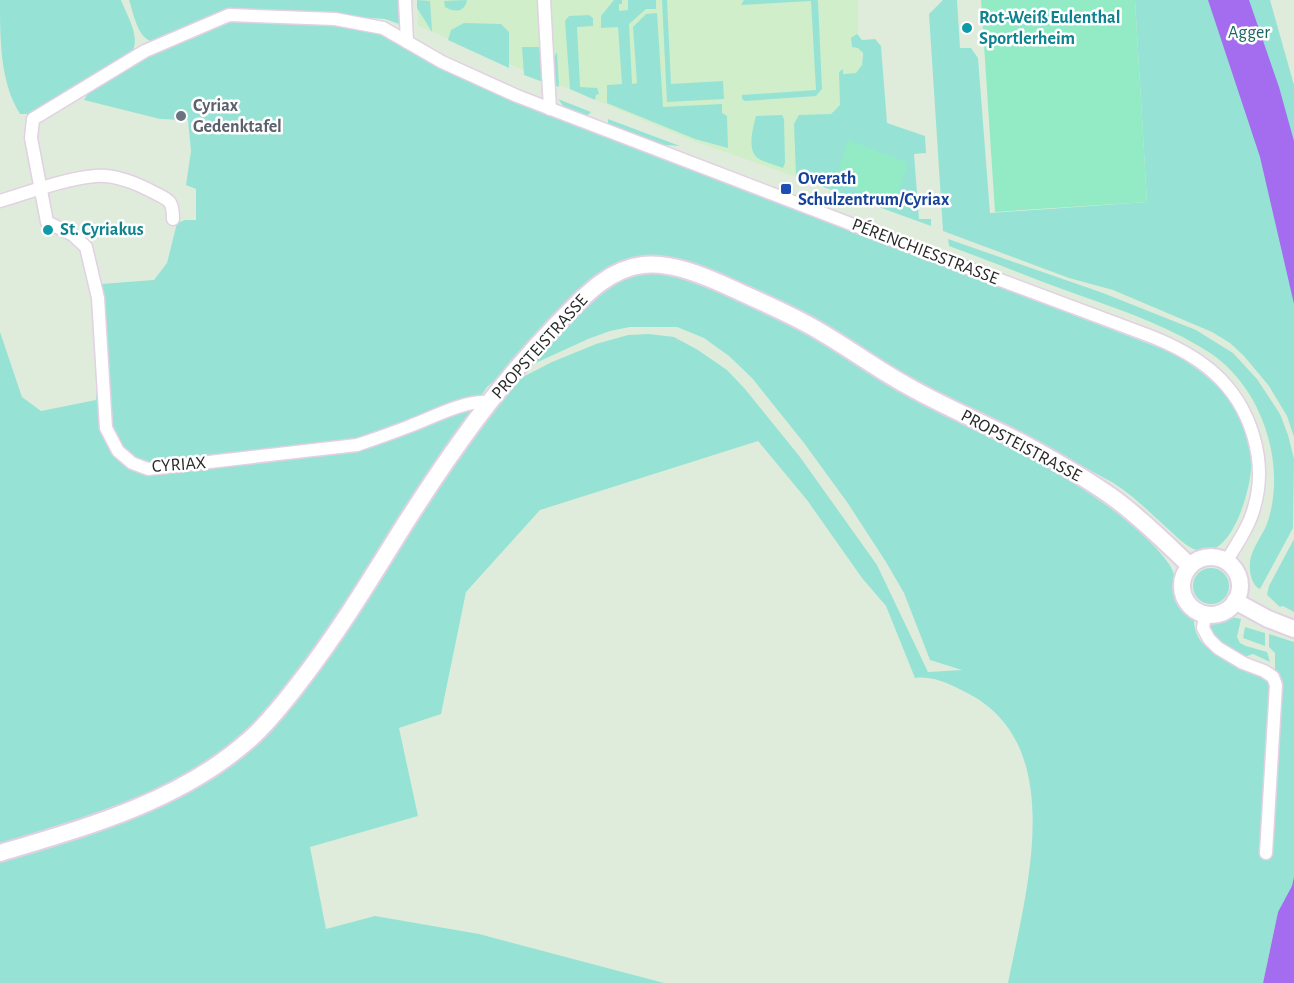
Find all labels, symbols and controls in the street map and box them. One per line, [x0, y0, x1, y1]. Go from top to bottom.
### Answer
place label: Rot-Weiß Eulenthal Sportlerheim [979, 9, 1120, 48]
marker: Rot-Weiß Eulenthal Sportlerheim [960, 21, 974, 35]
park label: Agger [1228, 24, 1270, 42]
place label: Cyriax Gedenktafel [193, 97, 282, 136]
marker: Cyriax Gedenktafel [174, 109, 188, 123]
place label: Overath Schulzentrum/Cyriax [798, 170, 950, 209]
marker: Overath Schulzentrum/Cyriax [779, 182, 793, 196]
street label: PÉRENCHIESSTRASSE [849, 213, 1002, 288]
place label: St. Cyriakus [60, 221, 144, 239]
marker: St. Cyriakus [41, 223, 55, 237]
street label: PROPSTEISTRASSE [489, 291, 592, 403]
street label: PROPSTEISTRASSE [958, 407, 1084, 485]
street label: CYRIAX [151, 454, 207, 476]

